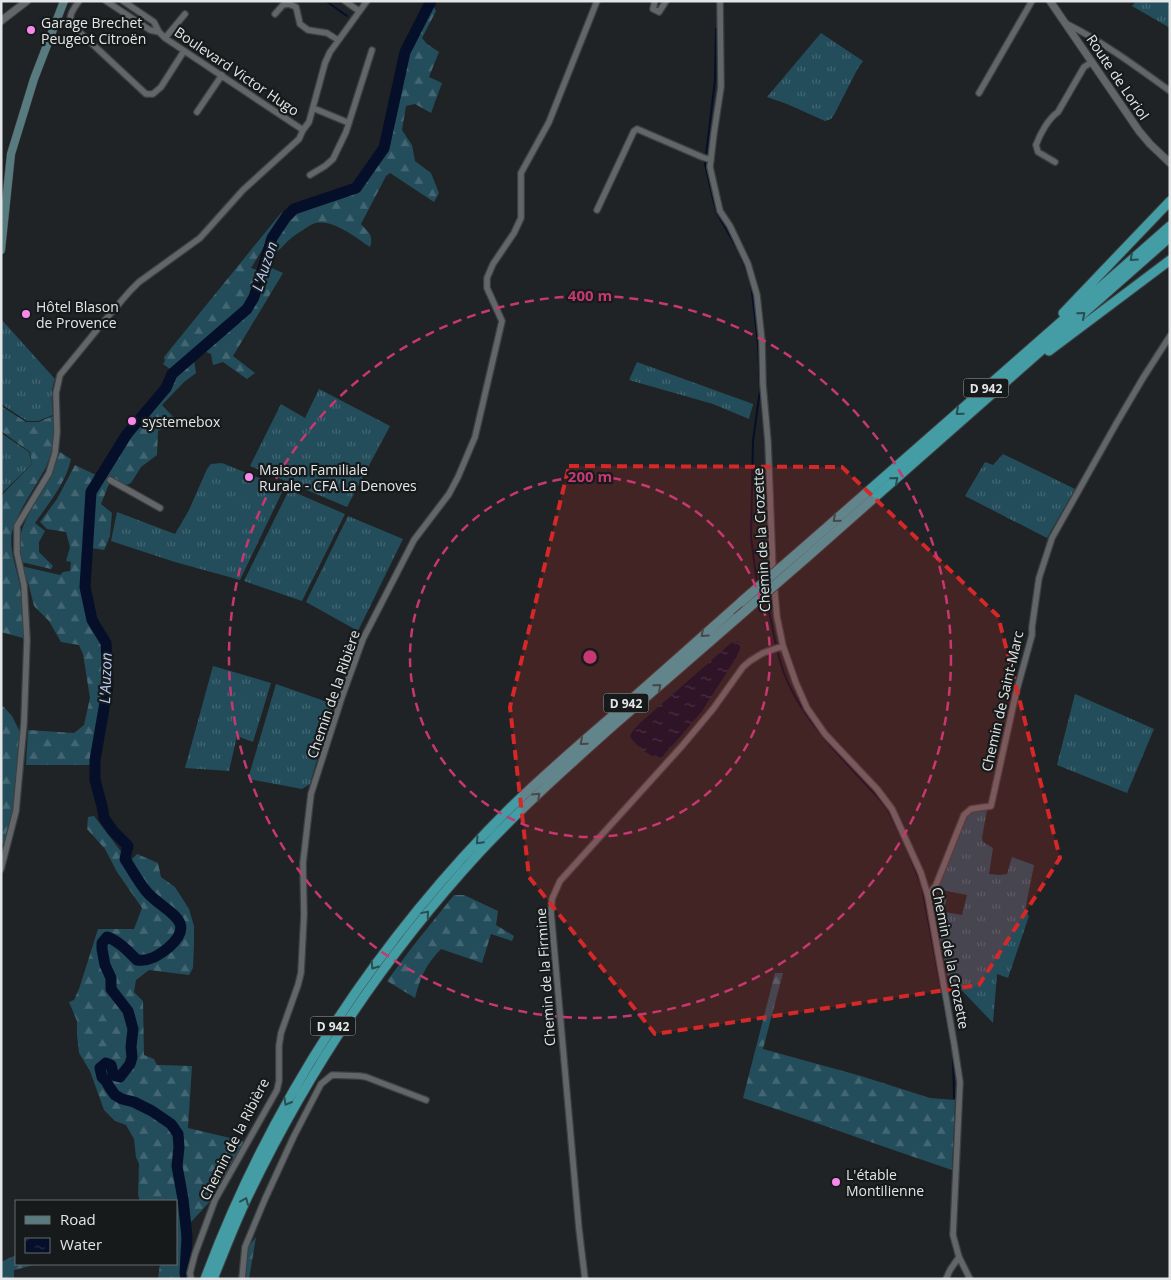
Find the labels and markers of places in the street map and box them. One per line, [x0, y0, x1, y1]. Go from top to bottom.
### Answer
place label: Garage Brechet Peugeot Citroën [41, 13, 146, 48]
marker: Garage Brechet Peugeot Citroën [25, 24, 37, 36]
place label: Hôtel Blason de Provence [36, 297, 119, 332]
marker: Hôtel Blason de Provence [20, 308, 32, 320]
place label: systemebox [142, 412, 221, 431]
marker: systemebox [126, 415, 138, 427]
place label: Maison Familiale Rurale - CFA La Denoves [259, 460, 417, 495]
marker: Maison Familiale Rurale - CFA La Denoves [243, 471, 255, 483]
centre of rings [581, 648, 599, 666]
place label: L'étable Montilienne [846, 1165, 924, 1200]
marker: L'étable Montilienne [830, 1176, 842, 1188]

